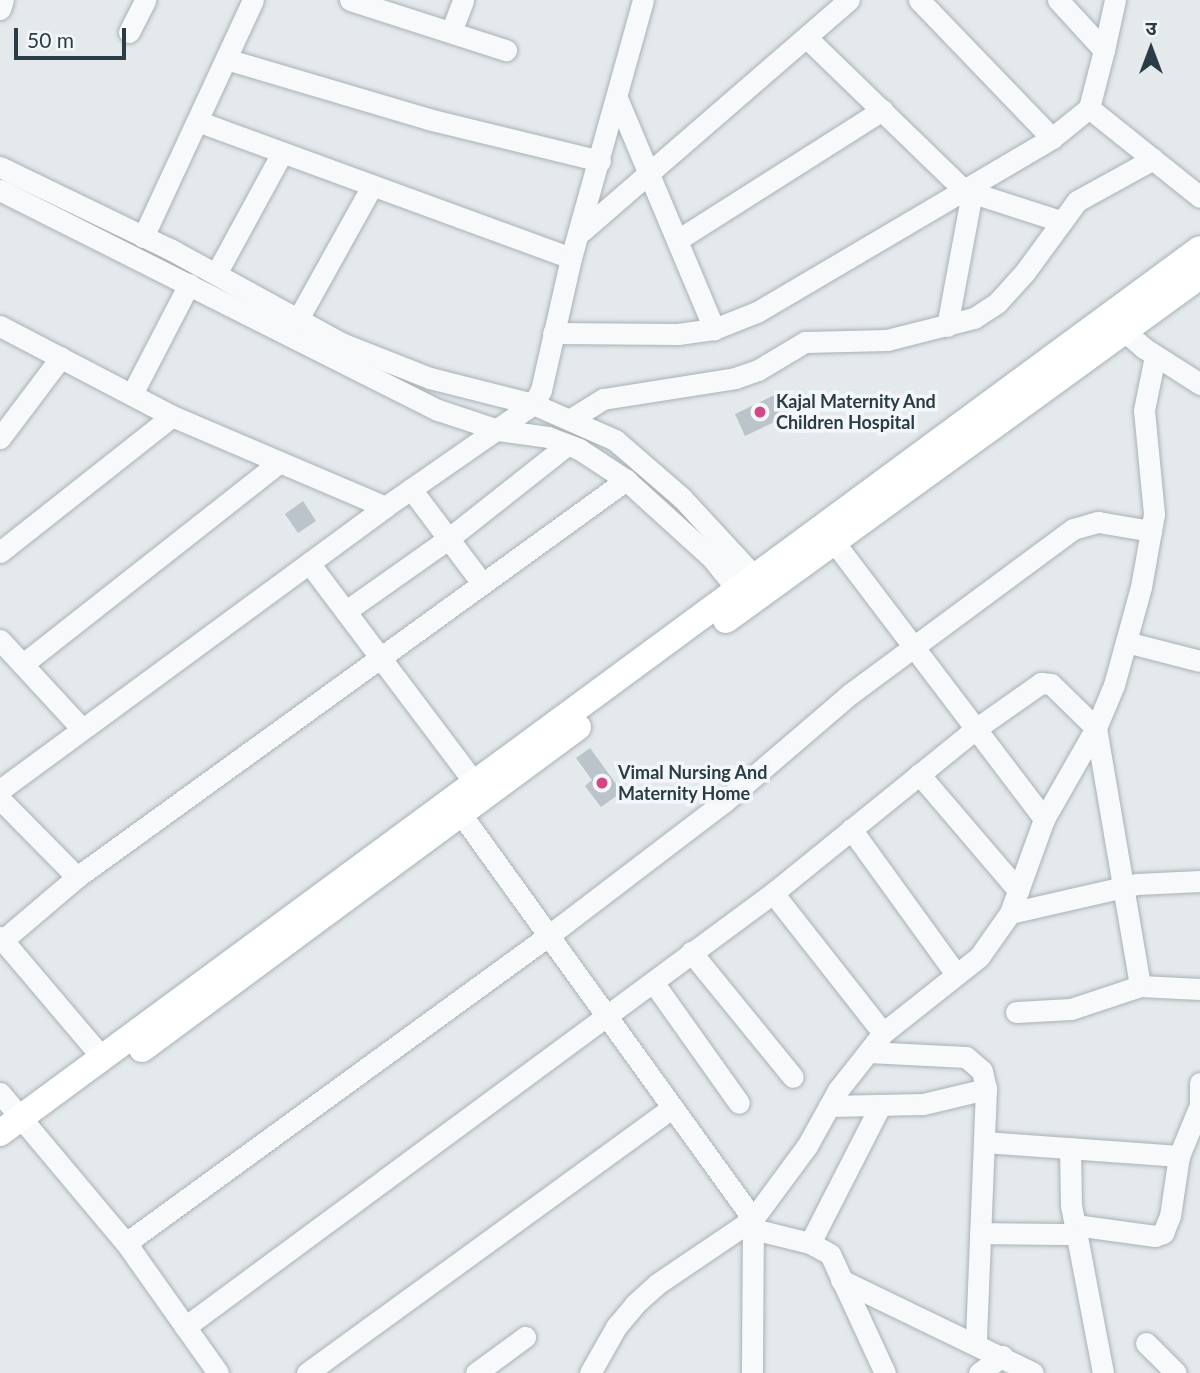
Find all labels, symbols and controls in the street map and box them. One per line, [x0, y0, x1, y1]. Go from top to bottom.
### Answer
scale bar [18, 14, 130, 58]
north arrow [1116, 14, 1186, 84]
text: उ [1145, 16, 1157, 39]
text: 50 m [27, 27, 74, 52]
place label: Kajal Maternity And Children Hospital [776, 391, 937, 434]
marker: Kajal Maternity And Children Hospital [750, 402, 770, 422]
place label: Vimal Nursing And Maternity Home [618, 762, 768, 804]
marker: Vimal Nursing And Maternity Home [592, 773, 612, 793]

